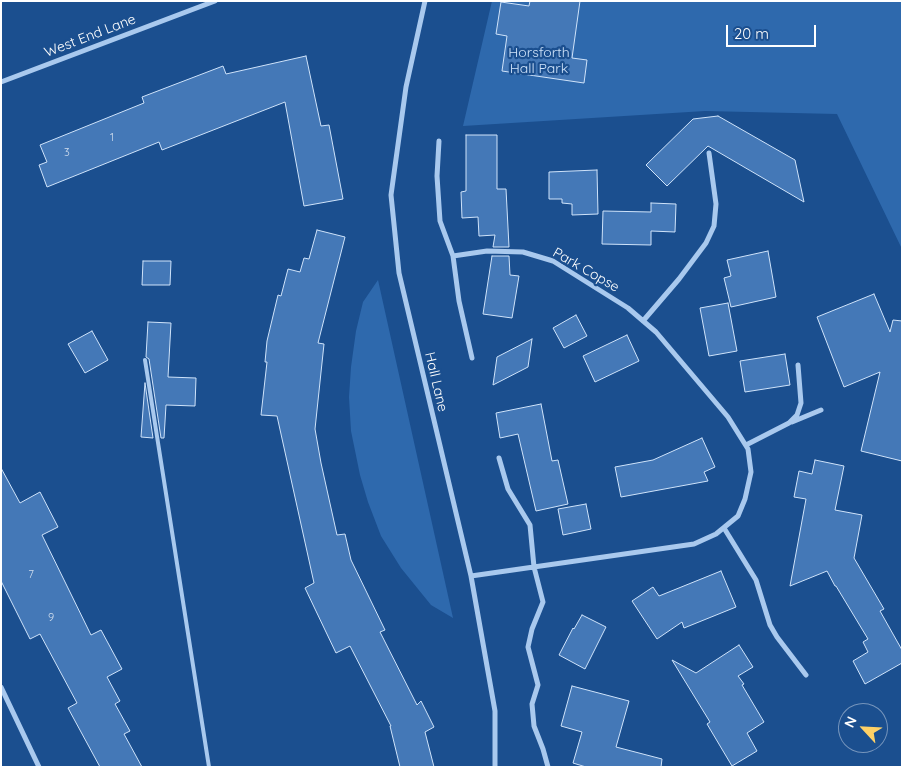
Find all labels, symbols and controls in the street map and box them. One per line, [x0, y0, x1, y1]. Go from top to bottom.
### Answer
street label: West End Lane [42, 11, 138, 61]
scale bar [728, 15, 818, 47]
text: 20 m [734, 24, 769, 43]
park label: Horsforth Hall Park [508, 45, 570, 78]
house number: 1 [110, 131, 114, 145]
house number: 3 [64, 146, 70, 160]
street label: Park Copse [550, 244, 622, 296]
street label: Hall Lane [421, 351, 451, 413]
house number: 7 [28, 568, 34, 582]
house number: 9 [48, 611, 54, 625]
north arrow [838, 703, 888, 753]
text: N [840, 714, 861, 731]

